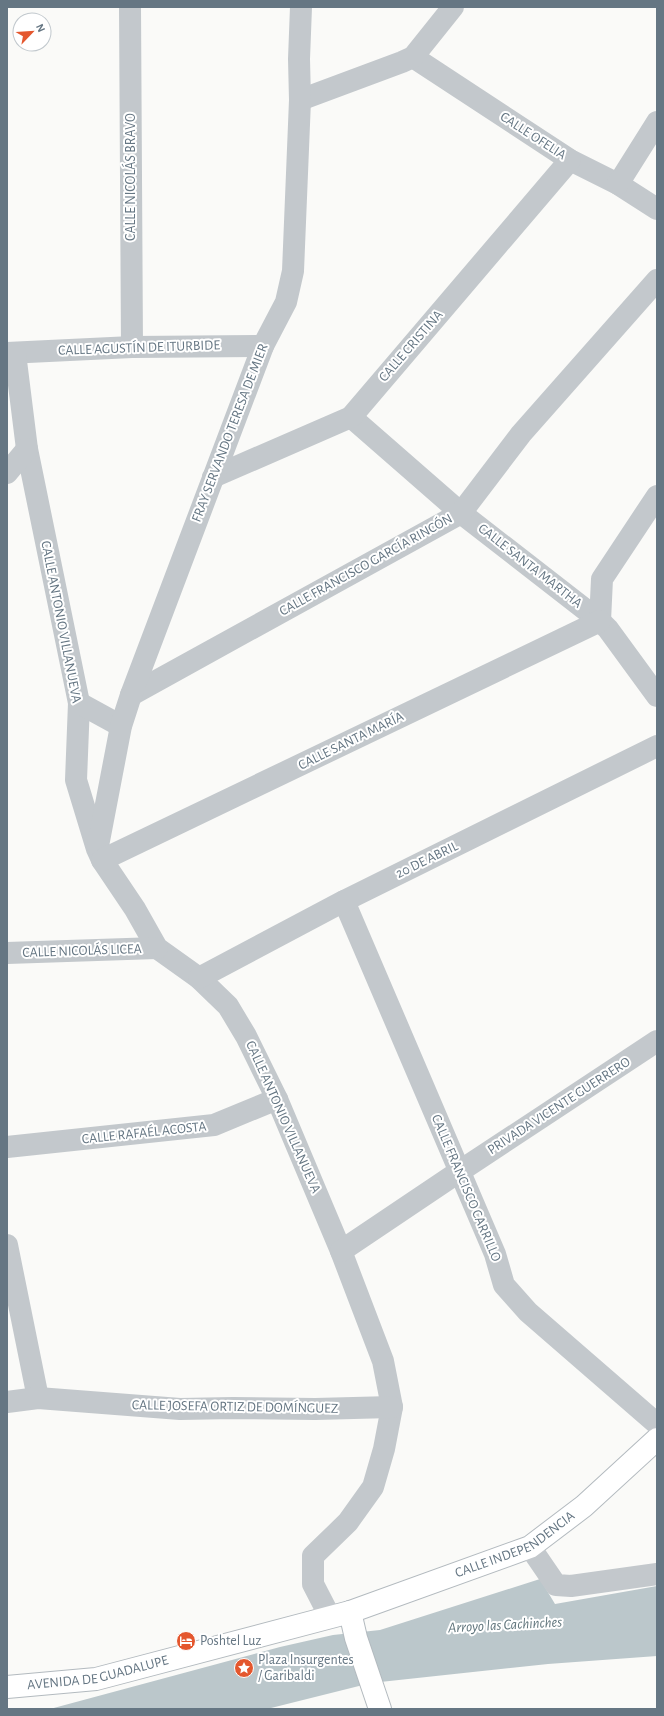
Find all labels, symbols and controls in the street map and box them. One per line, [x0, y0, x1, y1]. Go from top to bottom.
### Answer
north arrow [12, 12, 52, 52]
text: N [34, 22, 47, 34]
street label: CALLE OFELIA [498, 110, 568, 162]
street label: CALLE NICOLÁS BRAVO [121, 113, 138, 241]
street label: CALLE CRISTINA [376, 308, 446, 384]
street label: CALLE AGUSTÍN DE ITURBIDE [58, 335, 221, 358]
street label: FRAY SERVANDO TERESA DE MIER [189, 342, 271, 524]
street label: CALLE FRANCISCO GARCÍA RINCÓN [276, 509, 455, 619]
street label: CALLE SANTA MARTHA [475, 521, 585, 611]
street label: CALLE ANTONIO VILLANUEVA [38, 540, 84, 704]
street label: CALLE SANTA MARÍA [295, 707, 406, 773]
street label: 20 DE ABRIL [394, 839, 460, 881]
street label: CALLE NICOLÁS LICEA [22, 939, 142, 960]
street label: CALLE ANTONIO VILLANUEVA [243, 1039, 323, 1195]
street label: PRIVADA VICENTE GUERRERO [485, 1055, 633, 1157]
street label: CALLE FRANCISCO CARRILLO [429, 1112, 503, 1264]
street label: CALLE RAFAÉL ACOSTA [81, 1117, 207, 1147]
street label: CALLE JOSEFA ORTIZ DE DOMÍNGUEZ [132, 1395, 338, 1416]
street label: CALLE INDEPENDENCIA [453, 1509, 577, 1580]
water label: Arroyo las Cachinches [447, 1615, 563, 1636]
hotel icon: Poshtel Luz [175, 1630, 197, 1652]
place label: Poshtel Luz [200, 1634, 261, 1648]
street label: AVENIDA DE GUADALUPE [26, 1653, 170, 1692]
place label: Plaza Insurgentes / Garibaldi [258, 1653, 354, 1683]
place icon: Plaza Insurgentes / Garibaldi [233, 1657, 255, 1679]

